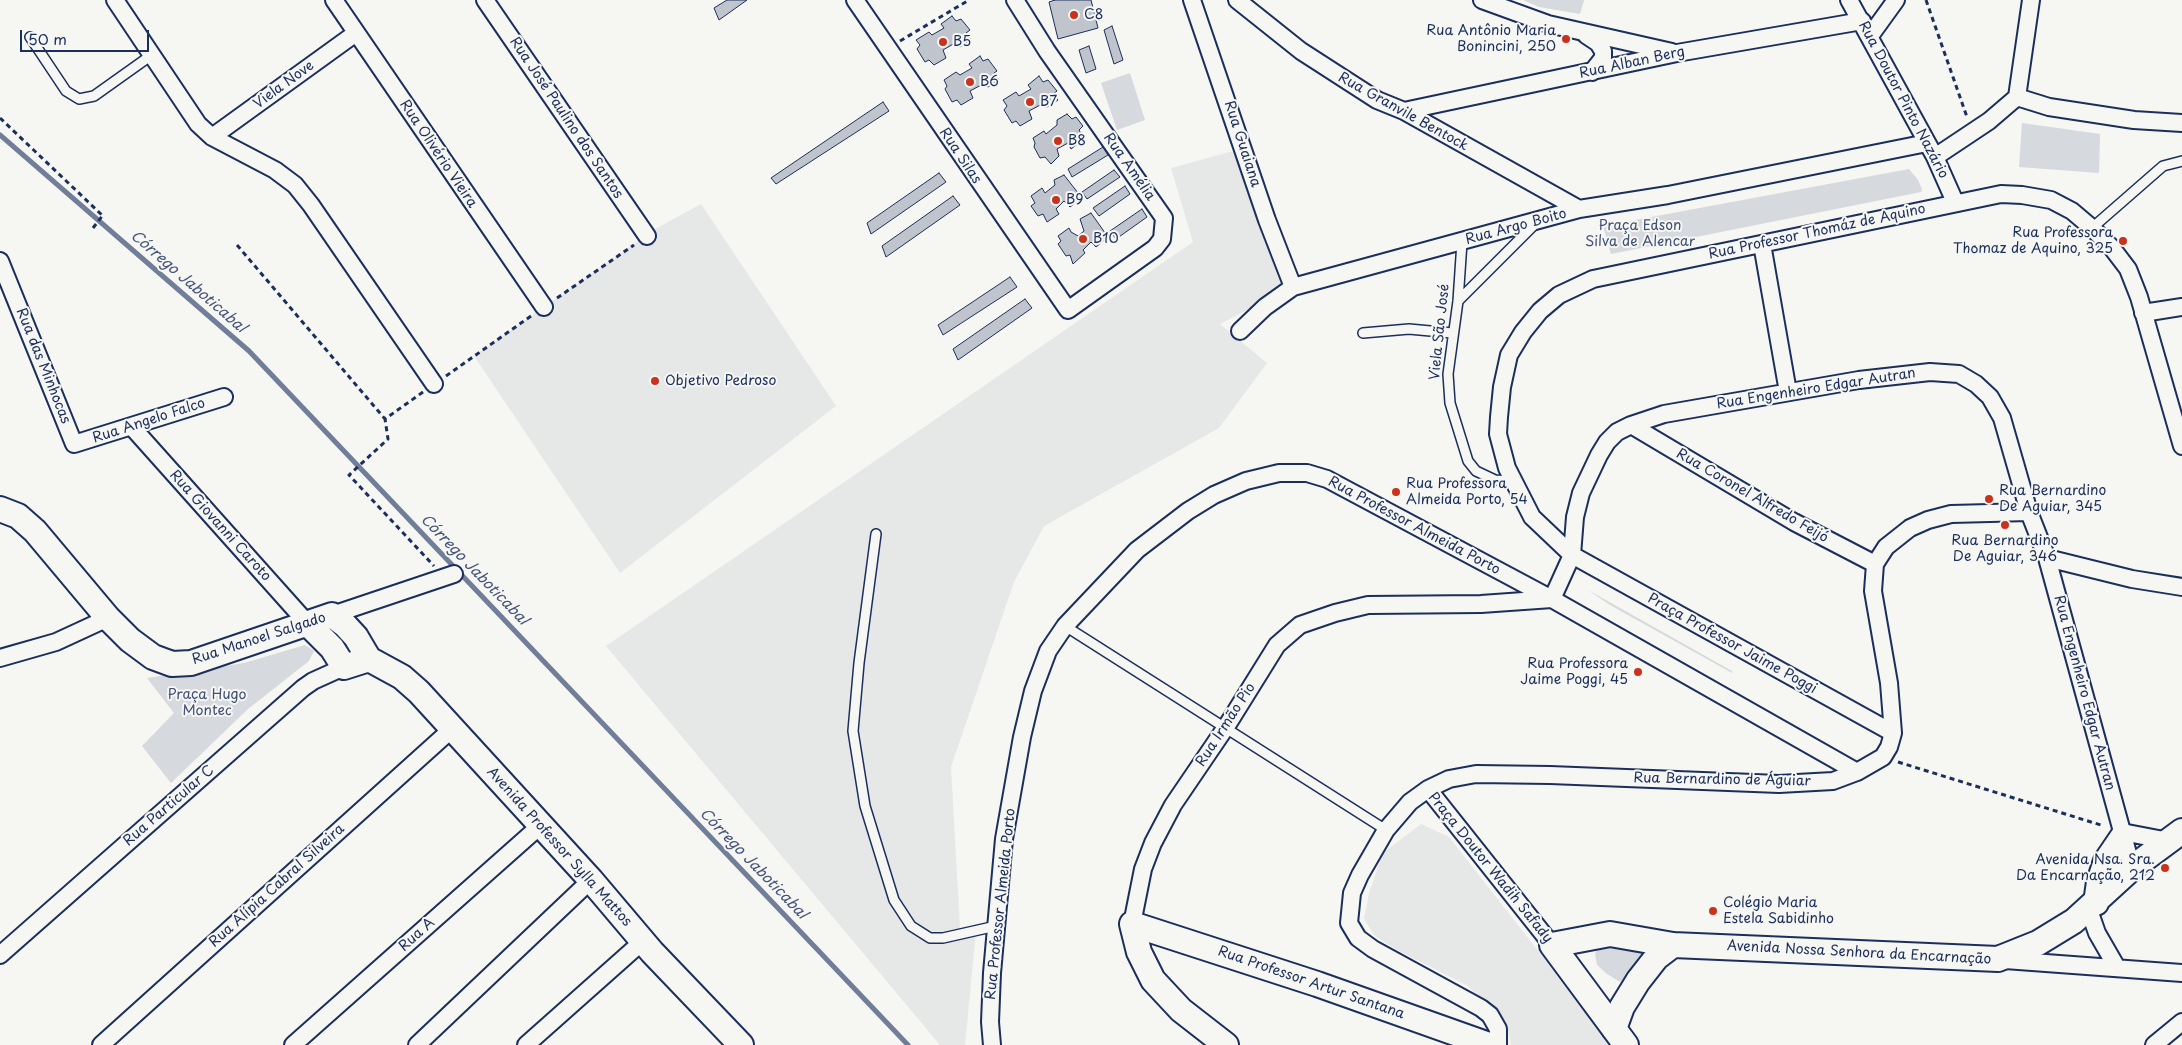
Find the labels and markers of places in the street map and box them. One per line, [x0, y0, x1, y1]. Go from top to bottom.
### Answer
place label: C8 [1084, 7, 1104, 23]
marker: C8 [1068, 9, 1080, 21]
place label: Rua Antônio Maria Bonincini, 250 [1426, 23, 1556, 56]
marker: Rua Antônio Maria Bonincini, 250 [1560, 33, 1572, 45]
place label: B5 [953, 34, 971, 50]
marker: B5 [937, 36, 949, 48]
place label: B6 [980, 74, 999, 90]
marker: B6 [964, 76, 976, 88]
place label: B7 [1040, 94, 1057, 110]
marker: B7 [1024, 96, 1036, 108]
place label: B8 [1068, 133, 1086, 149]
marker: B8 [1052, 135, 1064, 147]
place label: B9 [1066, 192, 1083, 208]
marker: B9 [1050, 194, 1062, 206]
place label: Rua Professora Thomaz de Aquino, 325 [1953, 225, 2113, 258]
place label: B10 [1093, 231, 1119, 247]
marker: B10 [1077, 233, 1089, 245]
marker: Rua Professora Thomaz de Aquino, 325 [2117, 235, 2129, 247]
place label: Objetivo Pedroso [665, 373, 776, 389]
marker: Objetivo Pedroso [649, 375, 661, 387]
place label: Rua Professora Almeida Porto, 54 [1406, 476, 1528, 508]
place label: Rua Bernardino De Aguiar, 345 [1999, 483, 2106, 516]
marker: Rua Professora Almeida Porto, 54 [1390, 486, 1402, 498]
marker: Rua Bernardino De Aguiar, 345 [1983, 493, 1995, 505]
marker: Rua Bernardino De Aguiar, 346 [1999, 519, 2011, 531]
place label: Rua Bernardino De Aguiar, 346 [1951, 533, 2059, 566]
place label: Rua Professora Jaime Poggi, 45 [1520, 656, 1628, 689]
marker: Rua Professora Jaime Poggi, 45 [1632, 666, 1644, 678]
place label: Avenida Nsa. Sra. Da Encarnação, 212 [2016, 852, 2155, 884]
marker: Avenida Nsa. Sra. Da Encarnação, 212 [2159, 862, 2171, 874]
place label: Colégio Maria Estela Sabidinho [1723, 895, 1834, 928]
marker: Colégio Maria Estela Sabidinho [1707, 905, 1719, 917]

